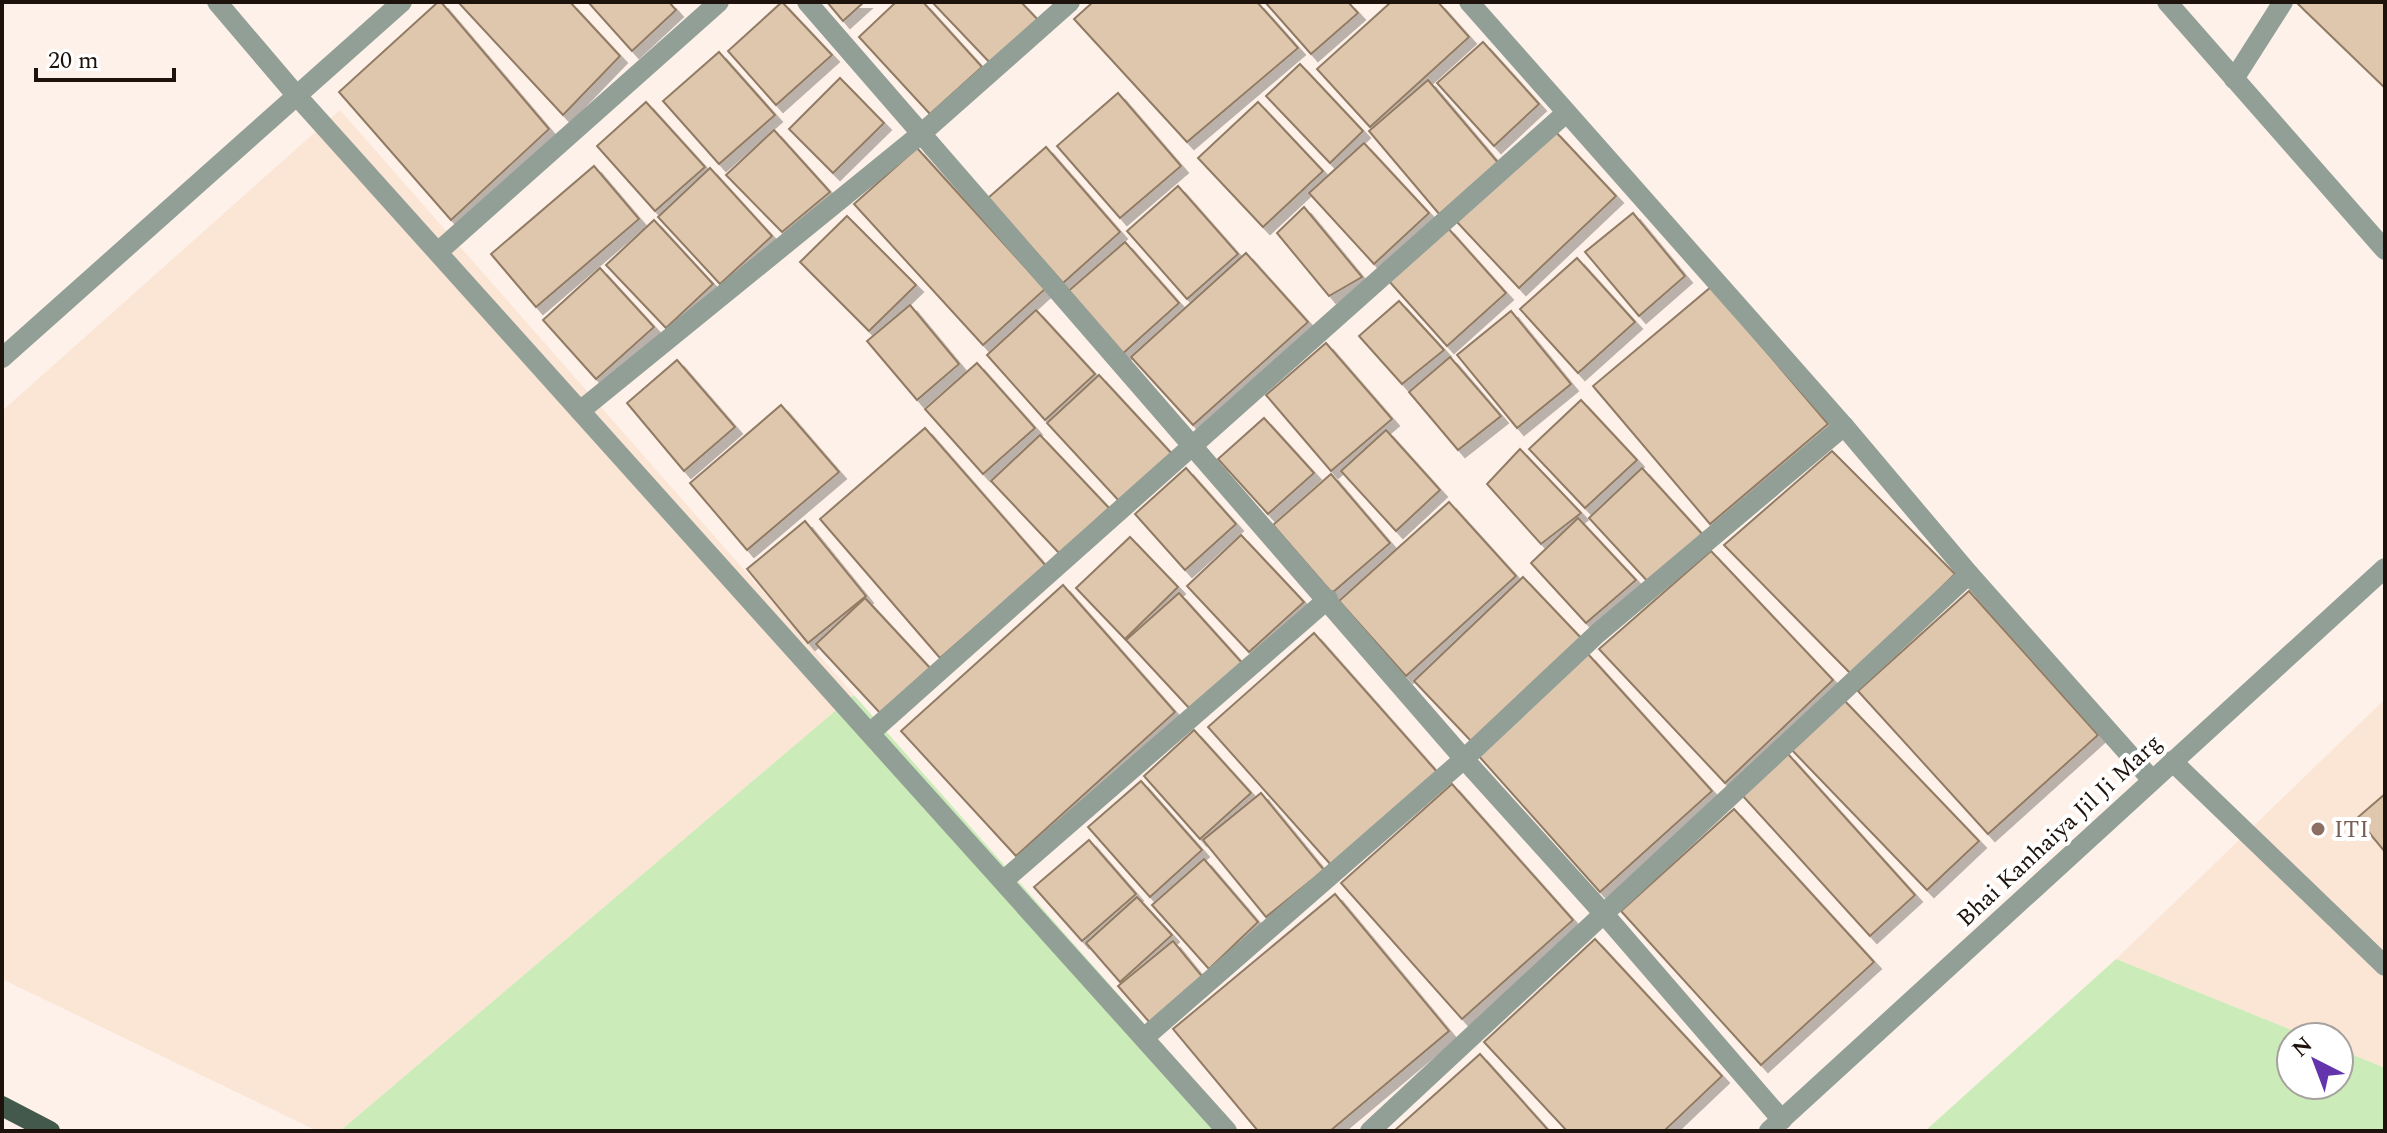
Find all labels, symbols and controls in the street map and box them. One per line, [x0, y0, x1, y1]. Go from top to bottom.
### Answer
scale bar [36, 32, 174, 82]
text: 20 m [48, 43, 99, 79]
street label: Bhai Kanhaiya Jil Ji Marg [1949, 726, 2170, 936]
place label: ITI [2334, 812, 2369, 848]
marker: ITI [2309, 820, 2327, 838]
north arrow [2275, 1021, 2355, 1101]
text: N [2285, 1029, 2320, 1066]

